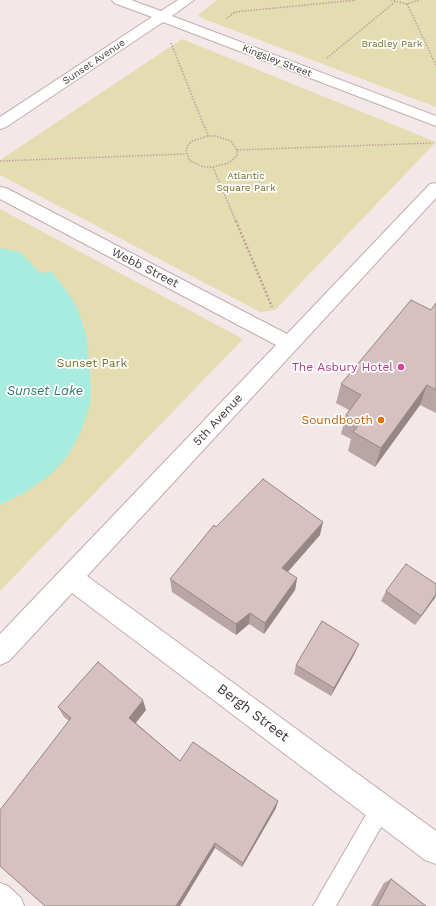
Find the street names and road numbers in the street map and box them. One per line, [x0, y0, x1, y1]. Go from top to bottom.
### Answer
street label: Sunset Avenue [61, 37, 127, 87]
street label: Kingsley Street [241, 42, 313, 80]
street label: Webb Street [109, 245, 181, 291]
street label: 5th Avenue [190, 391, 246, 449]
street label: Bergh Street [214, 681, 292, 745]

